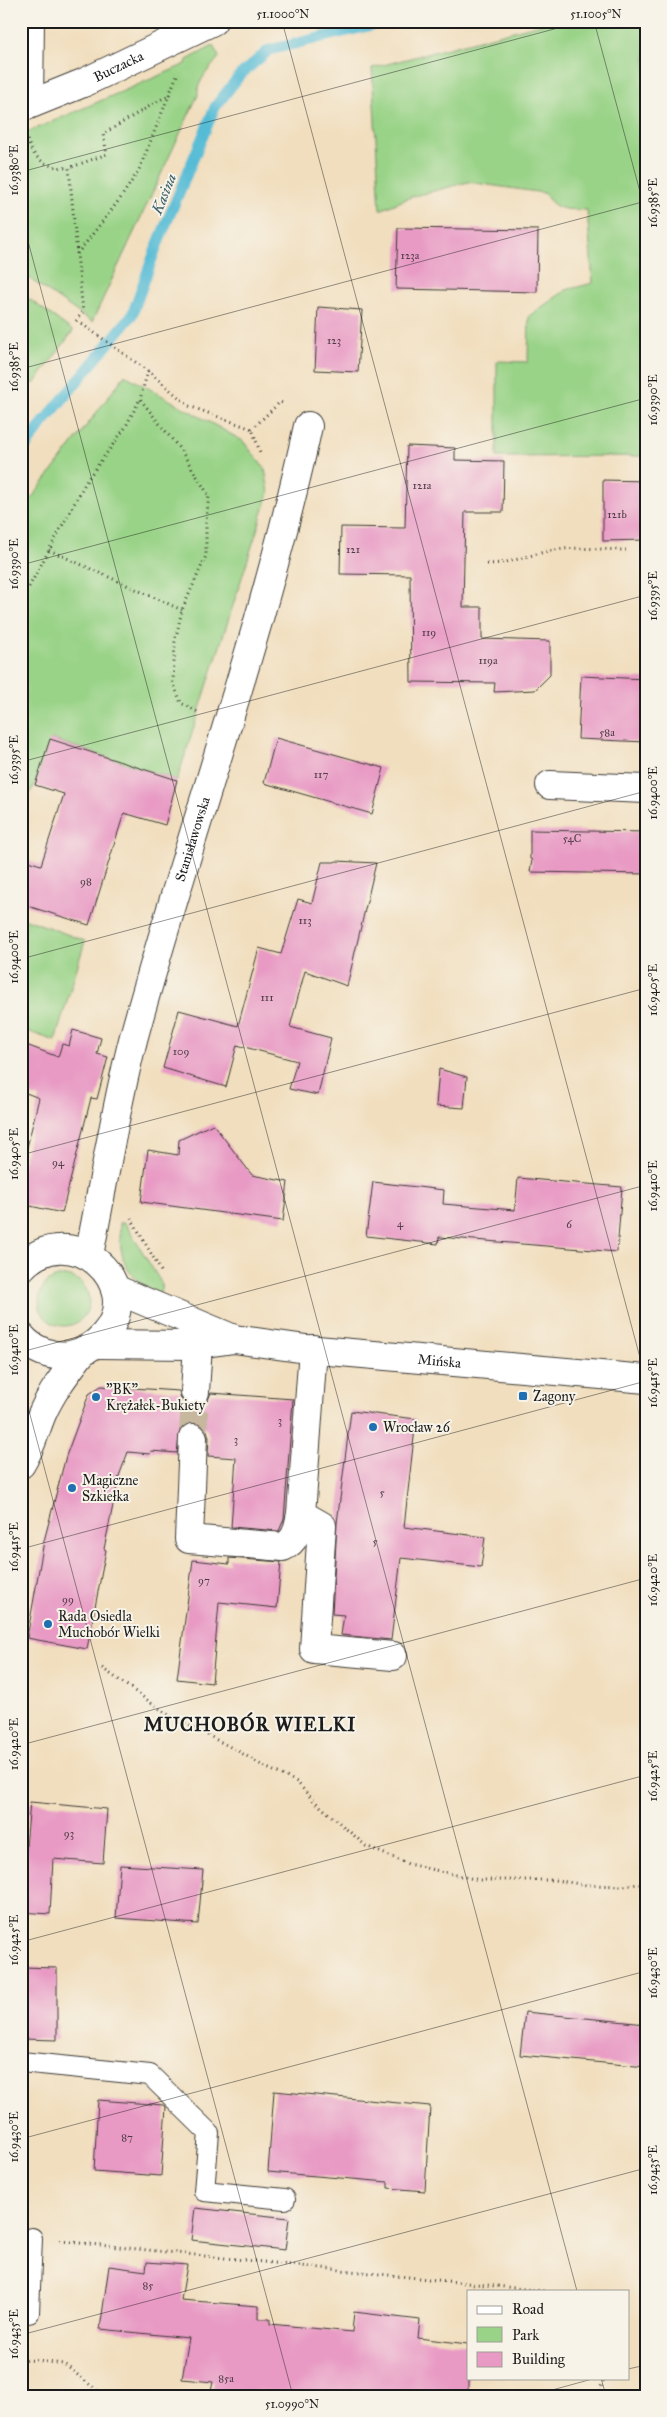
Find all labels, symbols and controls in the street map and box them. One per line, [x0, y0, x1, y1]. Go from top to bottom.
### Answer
text: 51.1000°N [257, 7, 309, 21]
text: 51.1005°N [570, 7, 622, 21]
street label: Buczacka [91, 47, 146, 86]
text: 16.9380°E [7, 144, 21, 195]
water label: Kasina [147, 171, 180, 218]
text: 16.9385°E [646, 178, 660, 228]
house number: 123a [401, 249, 420, 262]
house number: 123 [327, 334, 341, 347]
text: 16.9385°E [7, 342, 21, 392]
text: 16.9390°E [646, 374, 660, 425]
house number: 121a [413, 479, 432, 492]
house number: 121b [607, 508, 627, 521]
text: 16.9390°E [7, 538, 21, 589]
house number: 121 [346, 543, 360, 556]
text: 16.9395°E [646, 571, 660, 621]
house number: 119 [422, 626, 436, 639]
house number: 119a [478, 654, 498, 667]
house number: 58a [599, 726, 615, 739]
text: 16.9395°E [7, 735, 21, 785]
text: 16.9400°E [646, 766, 660, 820]
house number: 117 [314, 768, 328, 781]
street label: Stanisławowska [172, 795, 214, 884]
house number: 54C [563, 832, 581, 845]
house number: 98 [80, 875, 92, 888]
house number: 113 [298, 914, 312, 927]
text: 16.9400°E [7, 930, 21, 984]
text: 16.9405°E [646, 964, 660, 1016]
house number: 111 [260, 991, 274, 1004]
house number: 109 [173, 1045, 189, 1058]
text: 16.9405°E [7, 1128, 21, 1180]
house number: 94 [52, 1156, 65, 1169]
text: 16.9410°E [646, 1160, 660, 1212]
house number: 4 [397, 1217, 404, 1230]
house number: 6 [566, 1218, 572, 1231]
text: 16.9410°E [7, 1324, 21, 1376]
street label: Mińska [417, 1351, 462, 1372]
text: 16.9415°E [646, 1358, 660, 1408]
place label: "BK" Krężałek-Bukiety [106, 1381, 206, 1414]
place label: Zagony [533, 1388, 576, 1405]
marker: Zagony [517, 1390, 529, 1402]
marker: "BK" Krężałek-Bukiety [90, 1391, 102, 1403]
house number: 3 [278, 1414, 282, 1427]
place label: Wrocław 26 [383, 1419, 451, 1436]
marker: Wrocław 26 [367, 1421, 379, 1433]
house number: 3 [234, 1433, 238, 1446]
place label: Magiczne Szkiełka [82, 1472, 139, 1505]
marker: Magiczne Szkiełka [66, 1482, 78, 1494]
house number: 5 [379, 1486, 385, 1499]
text: 16.9415°E [7, 1522, 21, 1572]
house number: 5 [372, 1535, 378, 1548]
text: 16.9420°E [646, 1553, 660, 1606]
house number: 97 [198, 1574, 210, 1587]
house number: 99 [62, 1593, 74, 1606]
place label: Rada Osiedla Muchobór Wielki [58, 1608, 160, 1641]
marker: Rada Osiedla Muchobór Wielki [42, 1618, 54, 1630]
district label: MUCHOBÓR WIELKI [144, 1711, 356, 1736]
text: 16.9420°E [7, 1717, 21, 1770]
text: 16.9425°E [646, 1750, 660, 1801]
house number: 93 [64, 1827, 74, 1840]
text: 16.9425°E [7, 1914, 21, 1965]
text: 16.9430°E [646, 1947, 660, 1999]
text: 16.9430°E [7, 2111, 21, 2163]
house number: 87 [121, 2131, 133, 2144]
text: 16.9435°E [646, 2145, 660, 2195]
house number: 85 [143, 2279, 153, 2292]
legend [467, 2290, 630, 2380]
text: Road [512, 2300, 544, 2318]
text: 16.9435°E [7, 2309, 21, 2359]
text: Park [512, 2326, 539, 2344]
text: Building [512, 2350, 566, 2368]
house number: 85a [218, 2372, 234, 2385]
text: 51.0990°N [265, 2397, 319, 2411]

